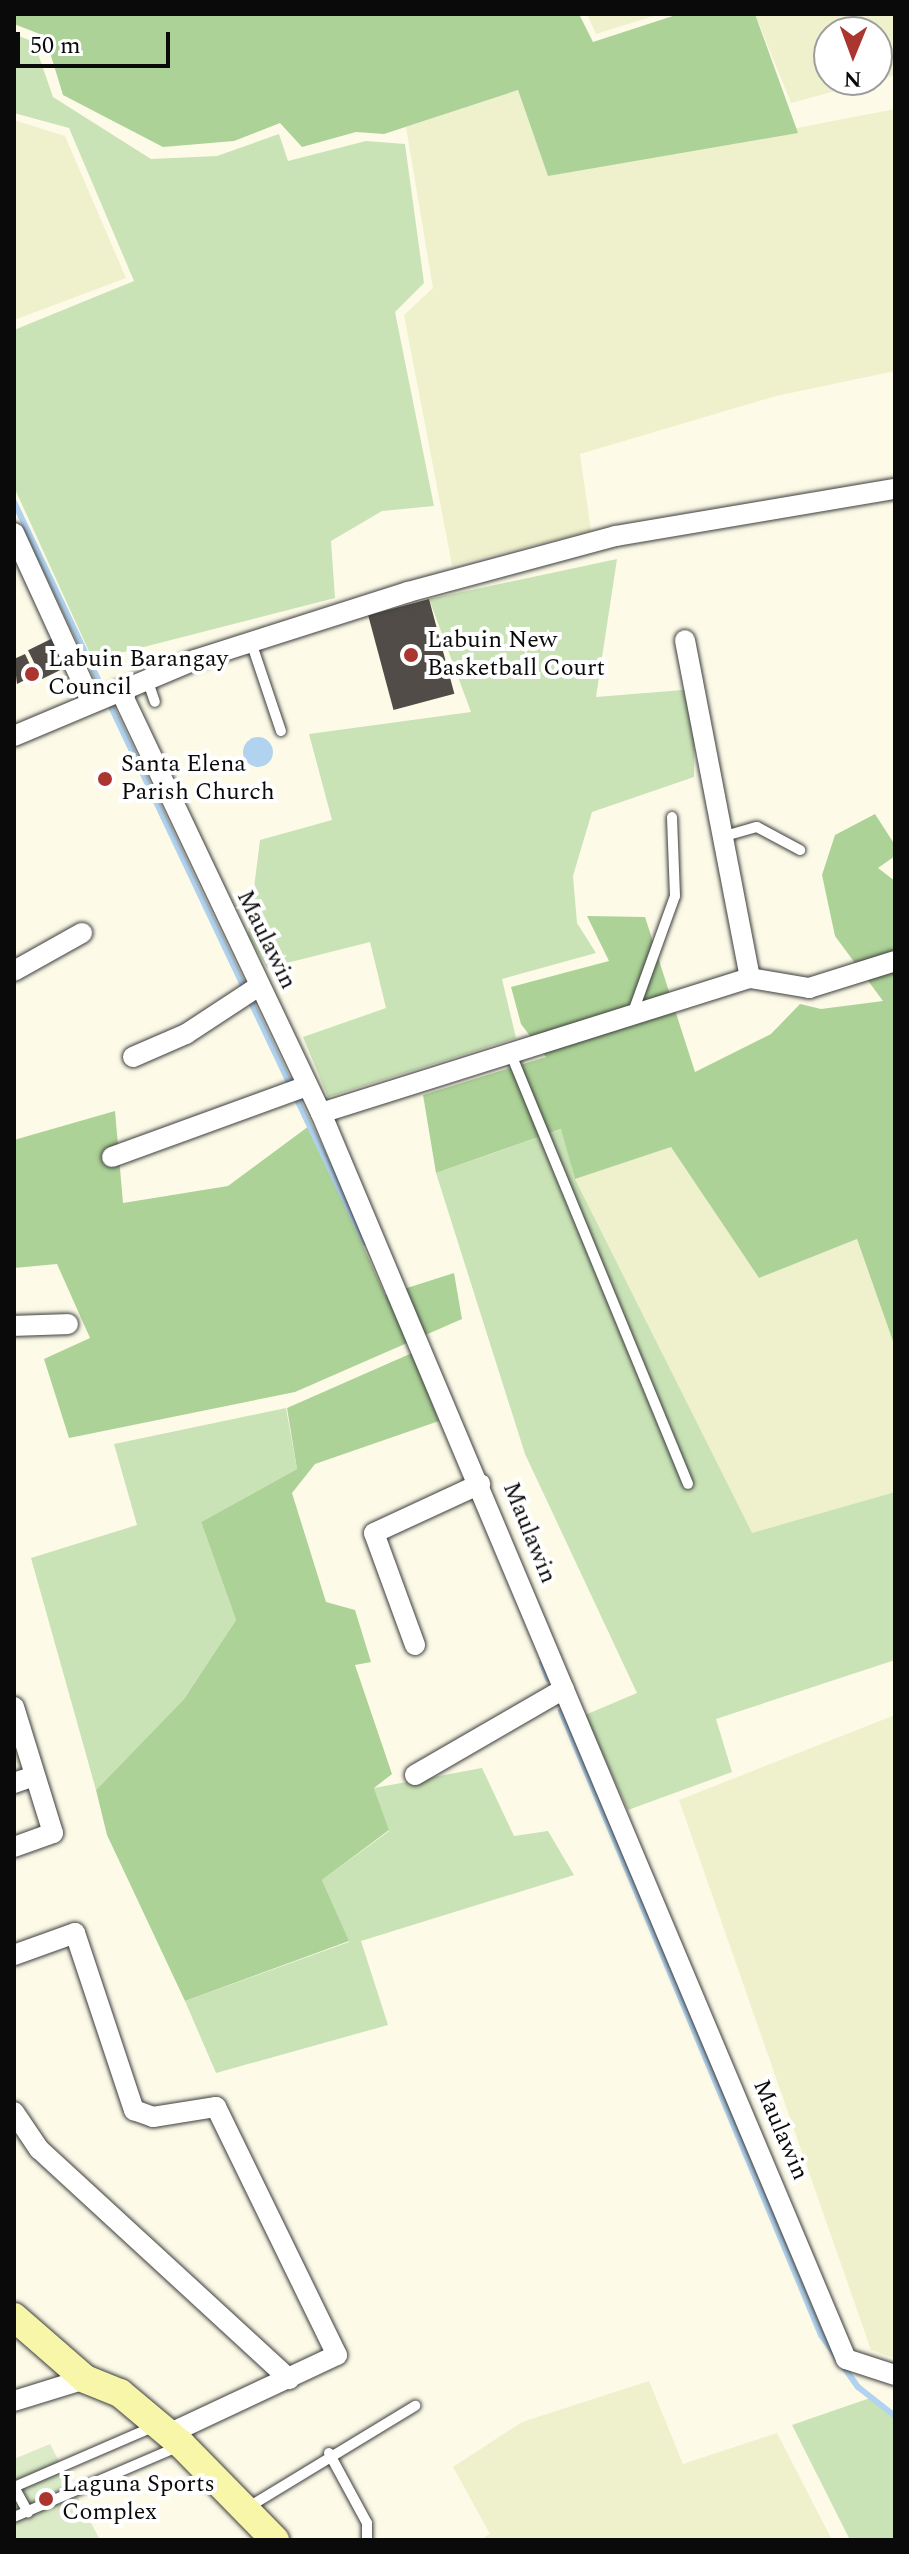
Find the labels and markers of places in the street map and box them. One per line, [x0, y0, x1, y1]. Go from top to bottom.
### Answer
place label: Labuin New Basketball Court [427, 627, 605, 683]
place label: Labuin Barangay Council [48, 646, 228, 702]
marker: Labuin New Basketball Court [402, 646, 420, 664]
marker: Labuin Barangay Council [23, 665, 41, 683]
place label: Santa Elena Parish Church [121, 751, 275, 807]
marker: Santa Elena Parish Church [96, 770, 114, 788]
place label: Laguna Sports Complex [62, 2471, 215, 2527]
marker: Laguna Sports Complex [37, 2490, 55, 2508]

